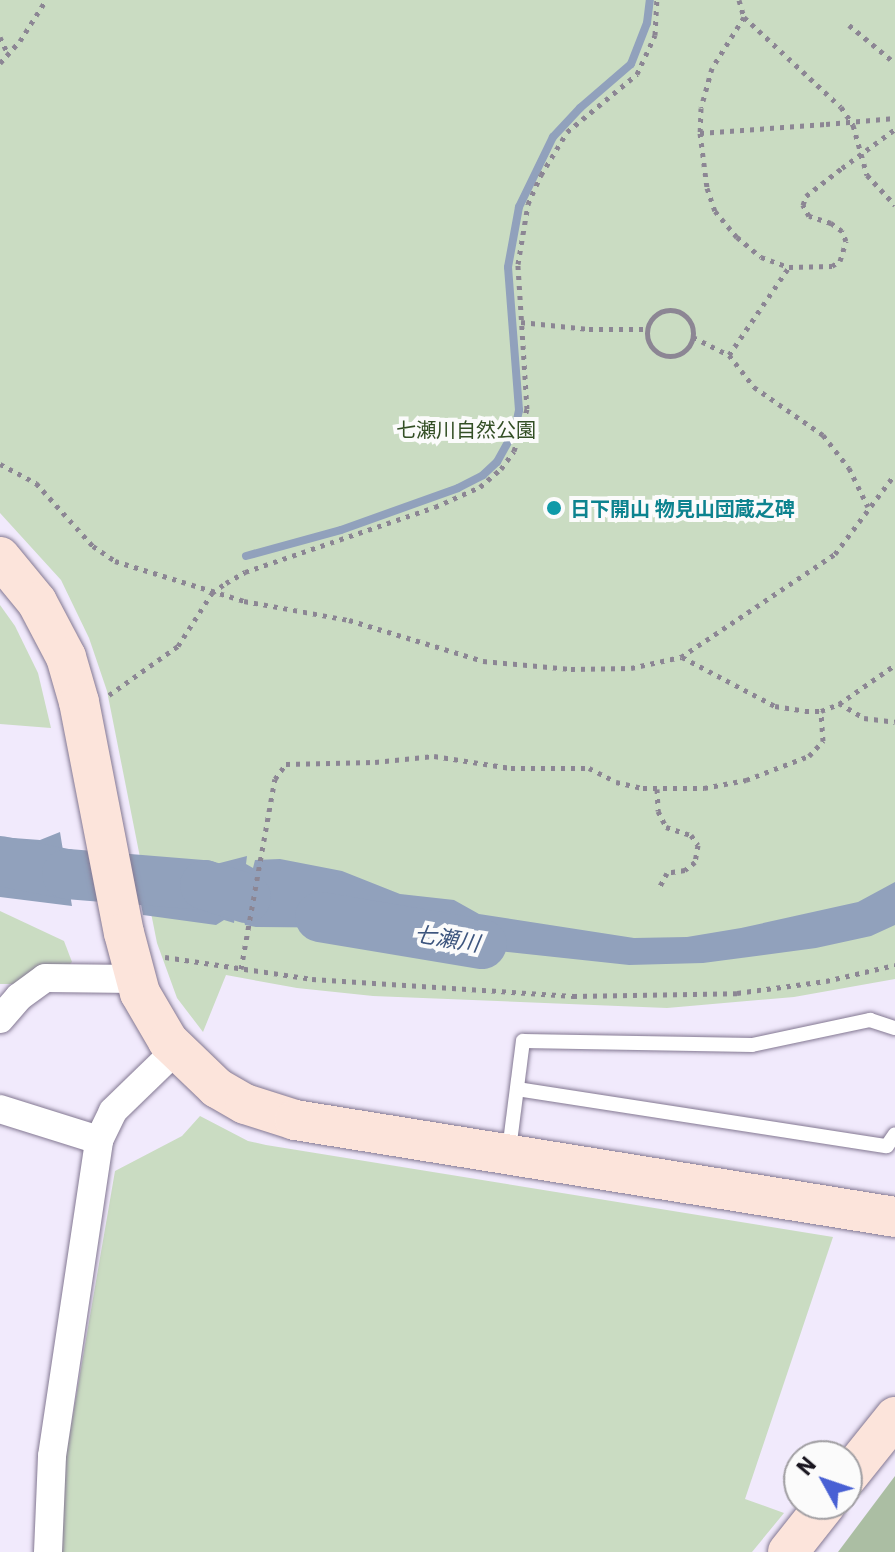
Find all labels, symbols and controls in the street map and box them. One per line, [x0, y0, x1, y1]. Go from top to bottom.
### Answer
park label: 七瀬川自然公園 [396, 417, 536, 441]
place label: 日下開山 物見山団蔵之碑 [570, 496, 795, 520]
marker: 日下開山 物見山団蔵之碑 [545, 499, 563, 517]
water label: 七瀬川 [412, 920, 482, 956]
north arrow [783, 1440, 863, 1520]
text: N [790, 1450, 822, 1481]

